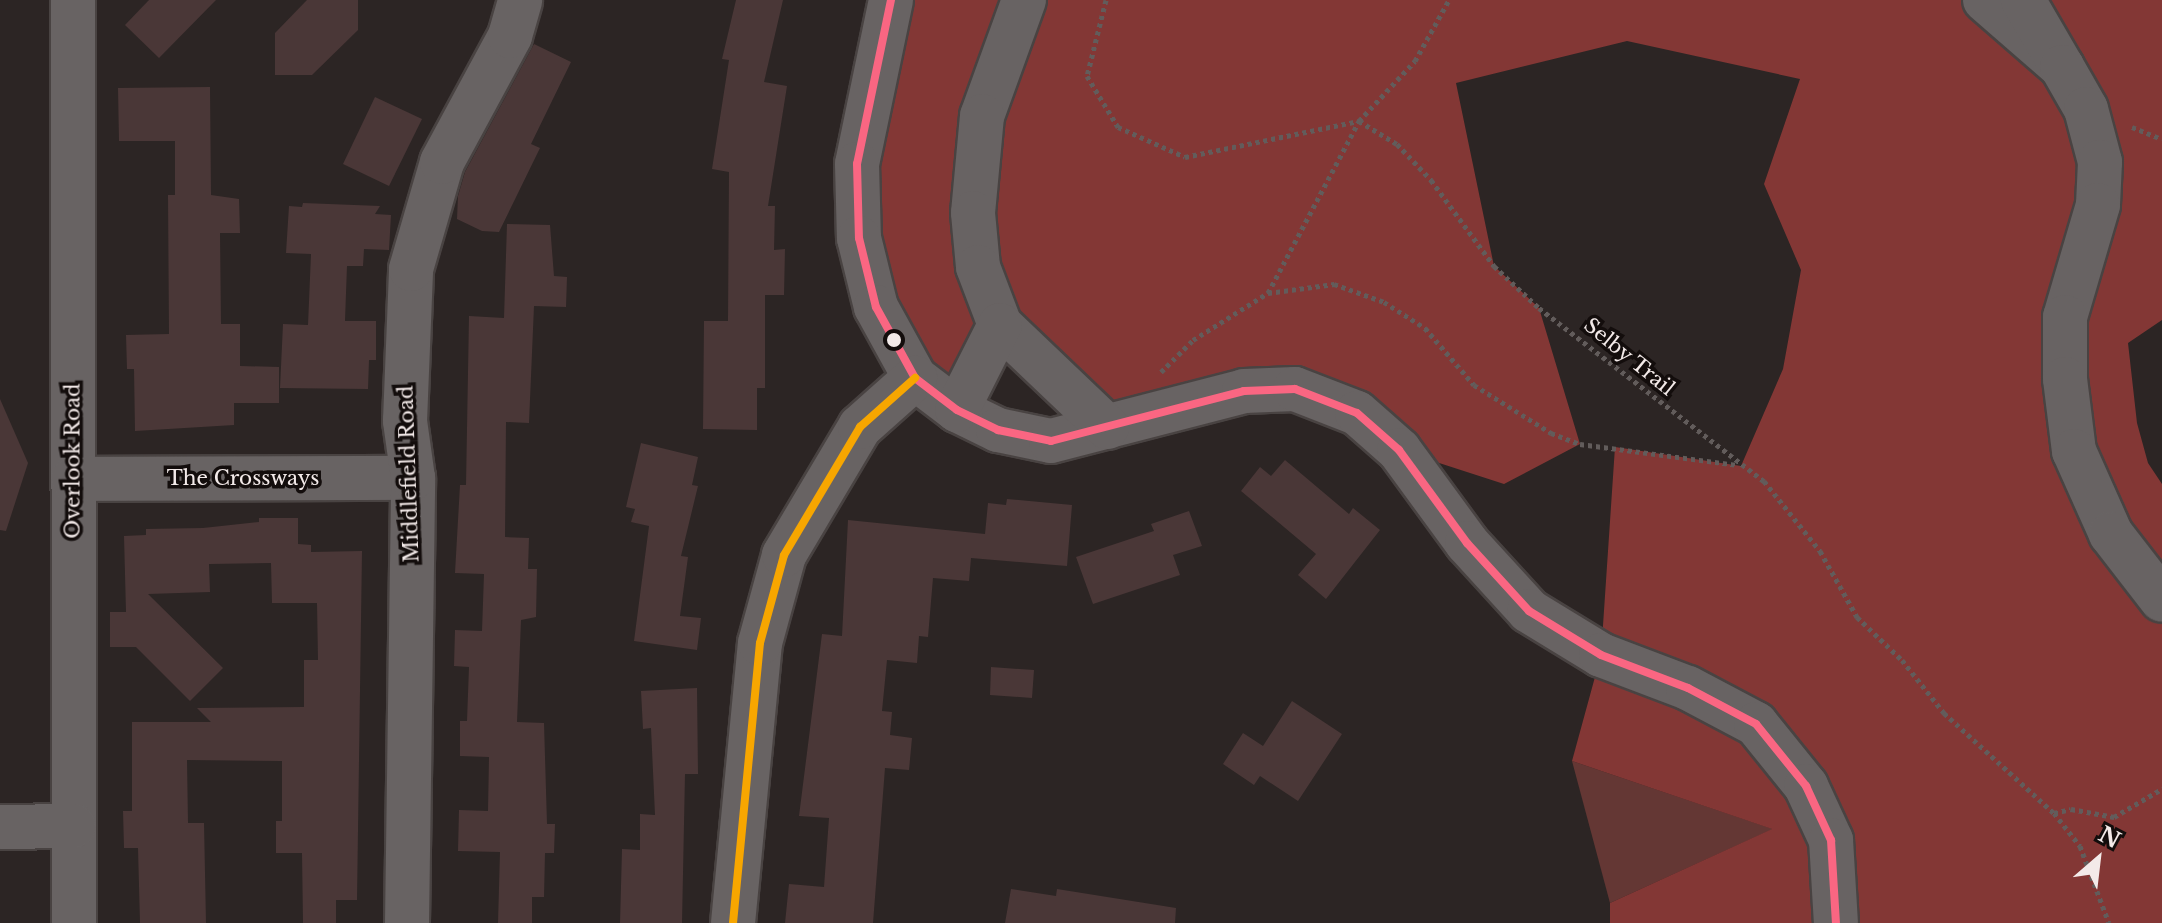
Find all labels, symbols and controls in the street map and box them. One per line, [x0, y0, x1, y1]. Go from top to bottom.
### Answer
street label: Selby Trail [1578, 313, 1680, 401]
unlabelled marker [886, 332, 902, 348]
street label: Overlook Road [61, 383, 85, 539]
street label: Middlefield Road [394, 385, 424, 563]
street label: The Crossways [167, 466, 319, 490]
north arrow [2058, 819, 2138, 899]
text: N [2094, 821, 2125, 854]

